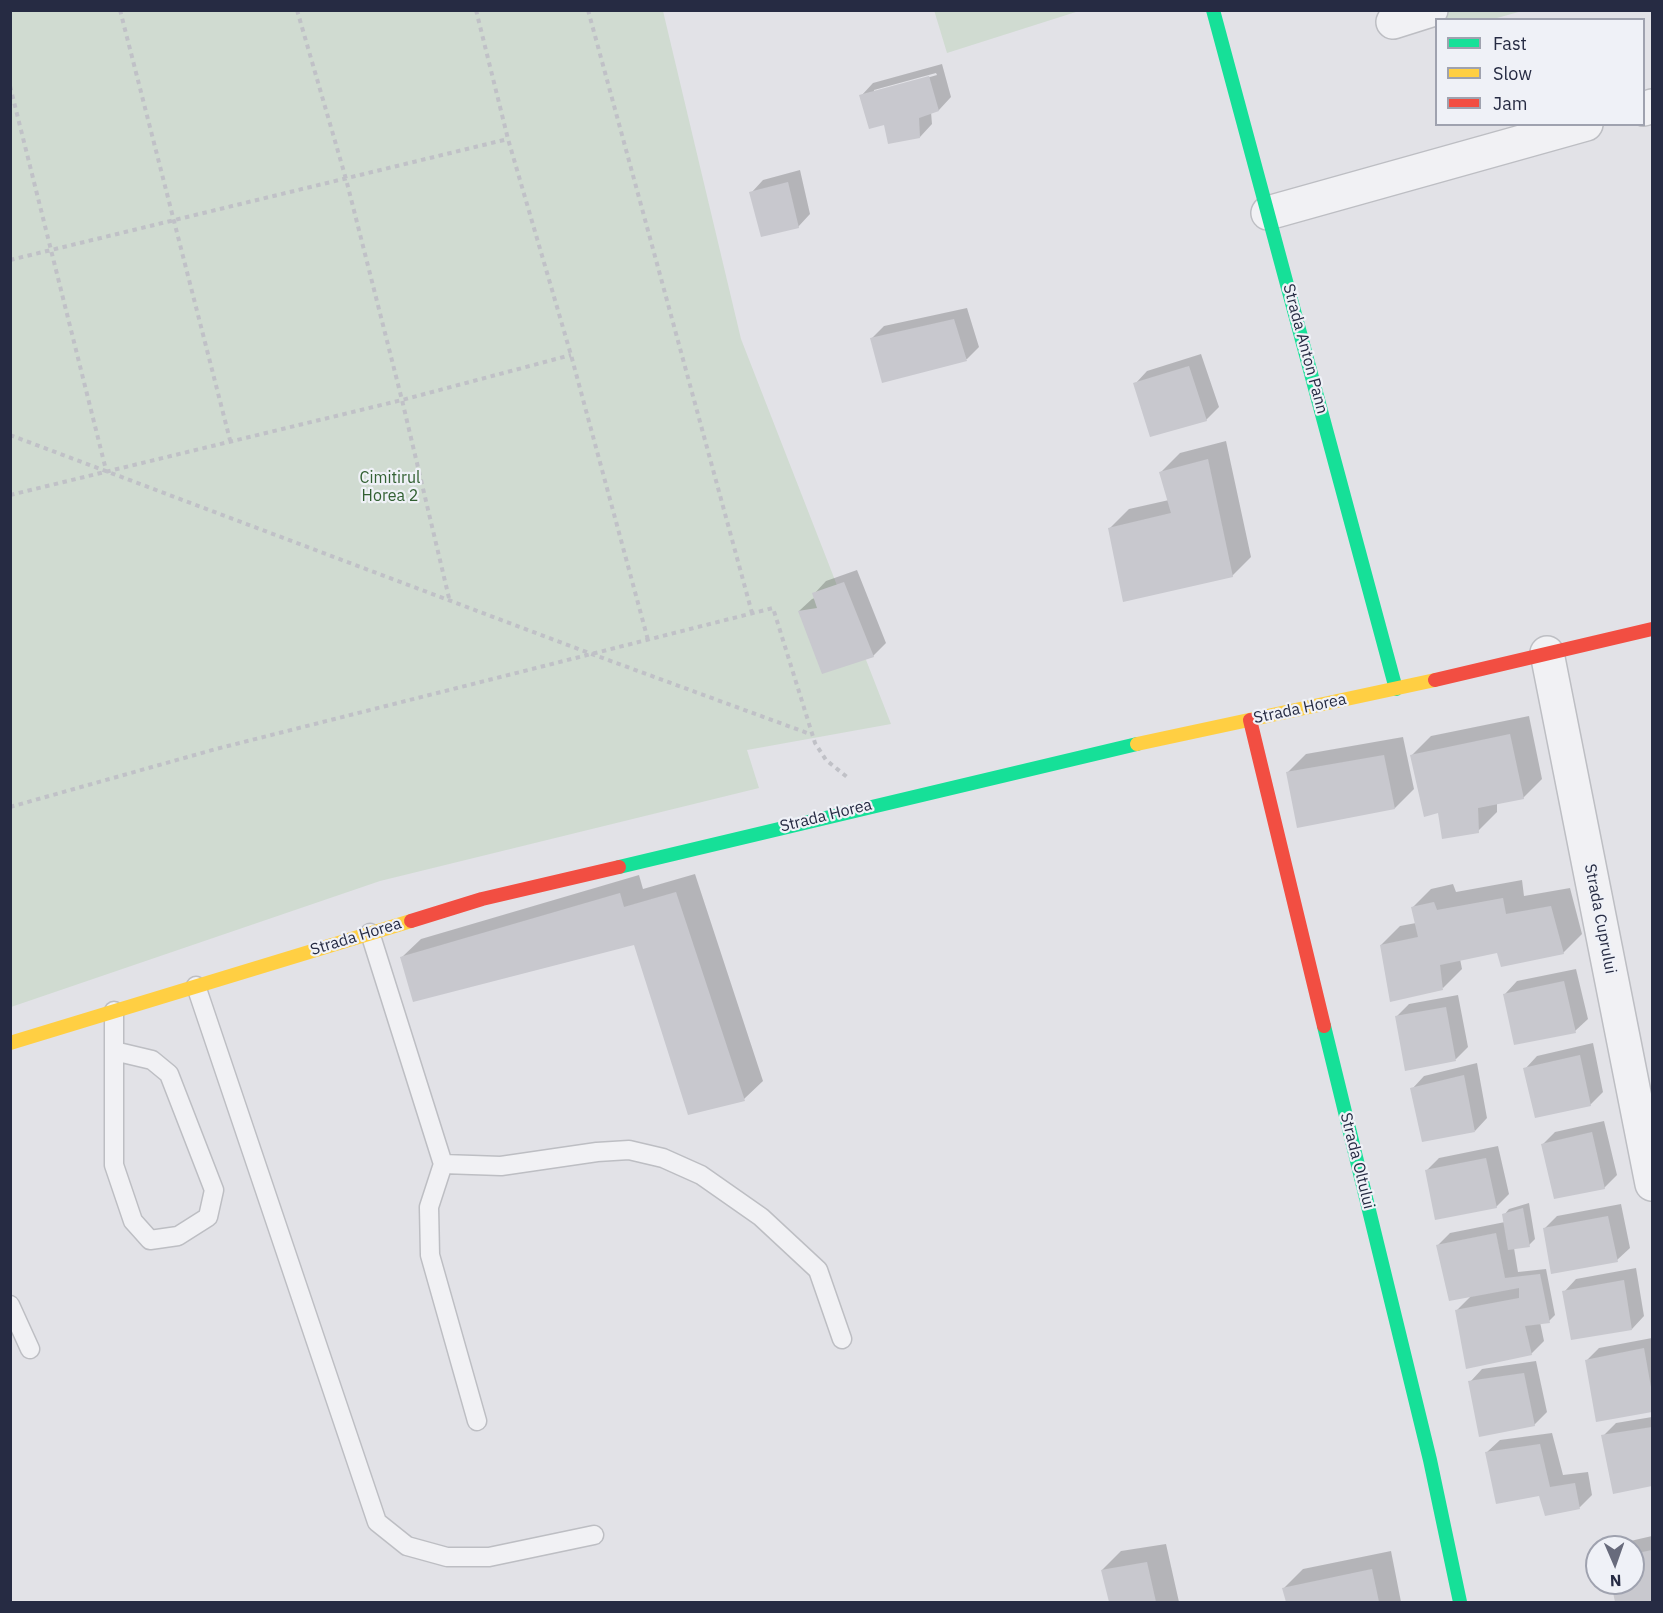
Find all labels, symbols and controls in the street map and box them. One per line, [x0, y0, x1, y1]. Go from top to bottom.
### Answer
legend [1435, 18, 1645, 126]
text: Fast [1493, 32, 1527, 55]
text: Slow [1493, 62, 1532, 85]
text: Jam [1493, 92, 1528, 115]
street label: Strada Anton Pann [1278, 282, 1332, 416]
park label: Cimitirul Horea 2 [360, 468, 420, 506]
street label: Strada Horea [1252, 690, 1348, 728]
street label: Strada Horea [778, 795, 874, 837]
street label: Strada Cuprului [1580, 862, 1620, 976]
street label: Strada Horea [308, 914, 404, 960]
street label: Strada Oltului [1336, 1111, 1378, 1211]
north arrow [1585, 1535, 1645, 1595]
text: N [1609, 1571, 1622, 1591]

